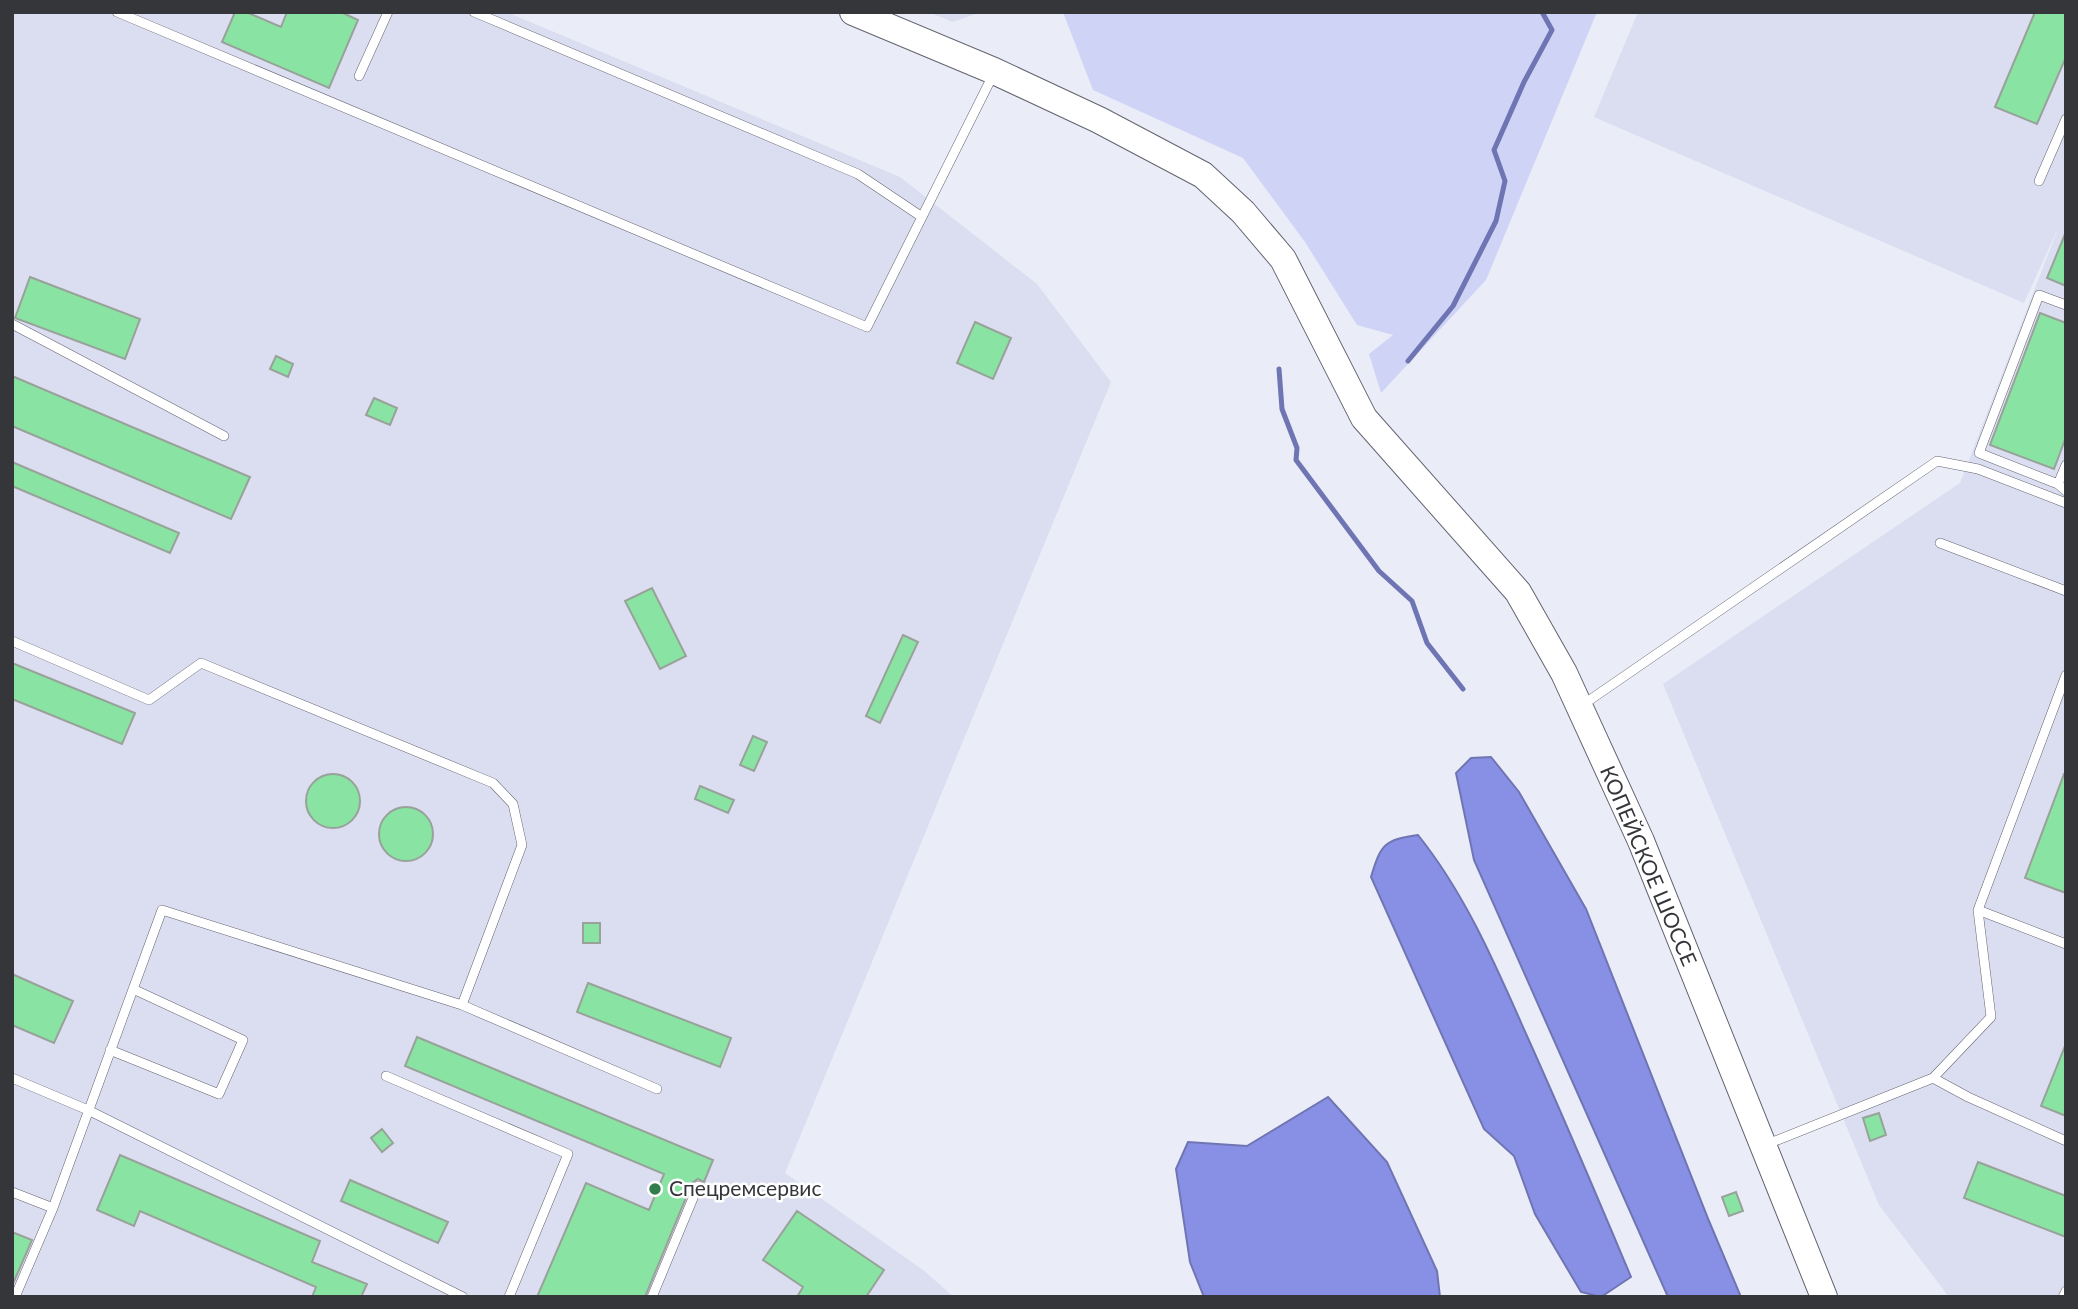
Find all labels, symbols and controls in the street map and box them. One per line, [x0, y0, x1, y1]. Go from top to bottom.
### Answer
street label: КОПЕЙСКОЕ ШОССЕ [1596, 762, 1703, 969]
place label: Спецремсервис [669, 1175, 821, 1200]
marker: Спецремсервис [647, 1181, 663, 1197]

